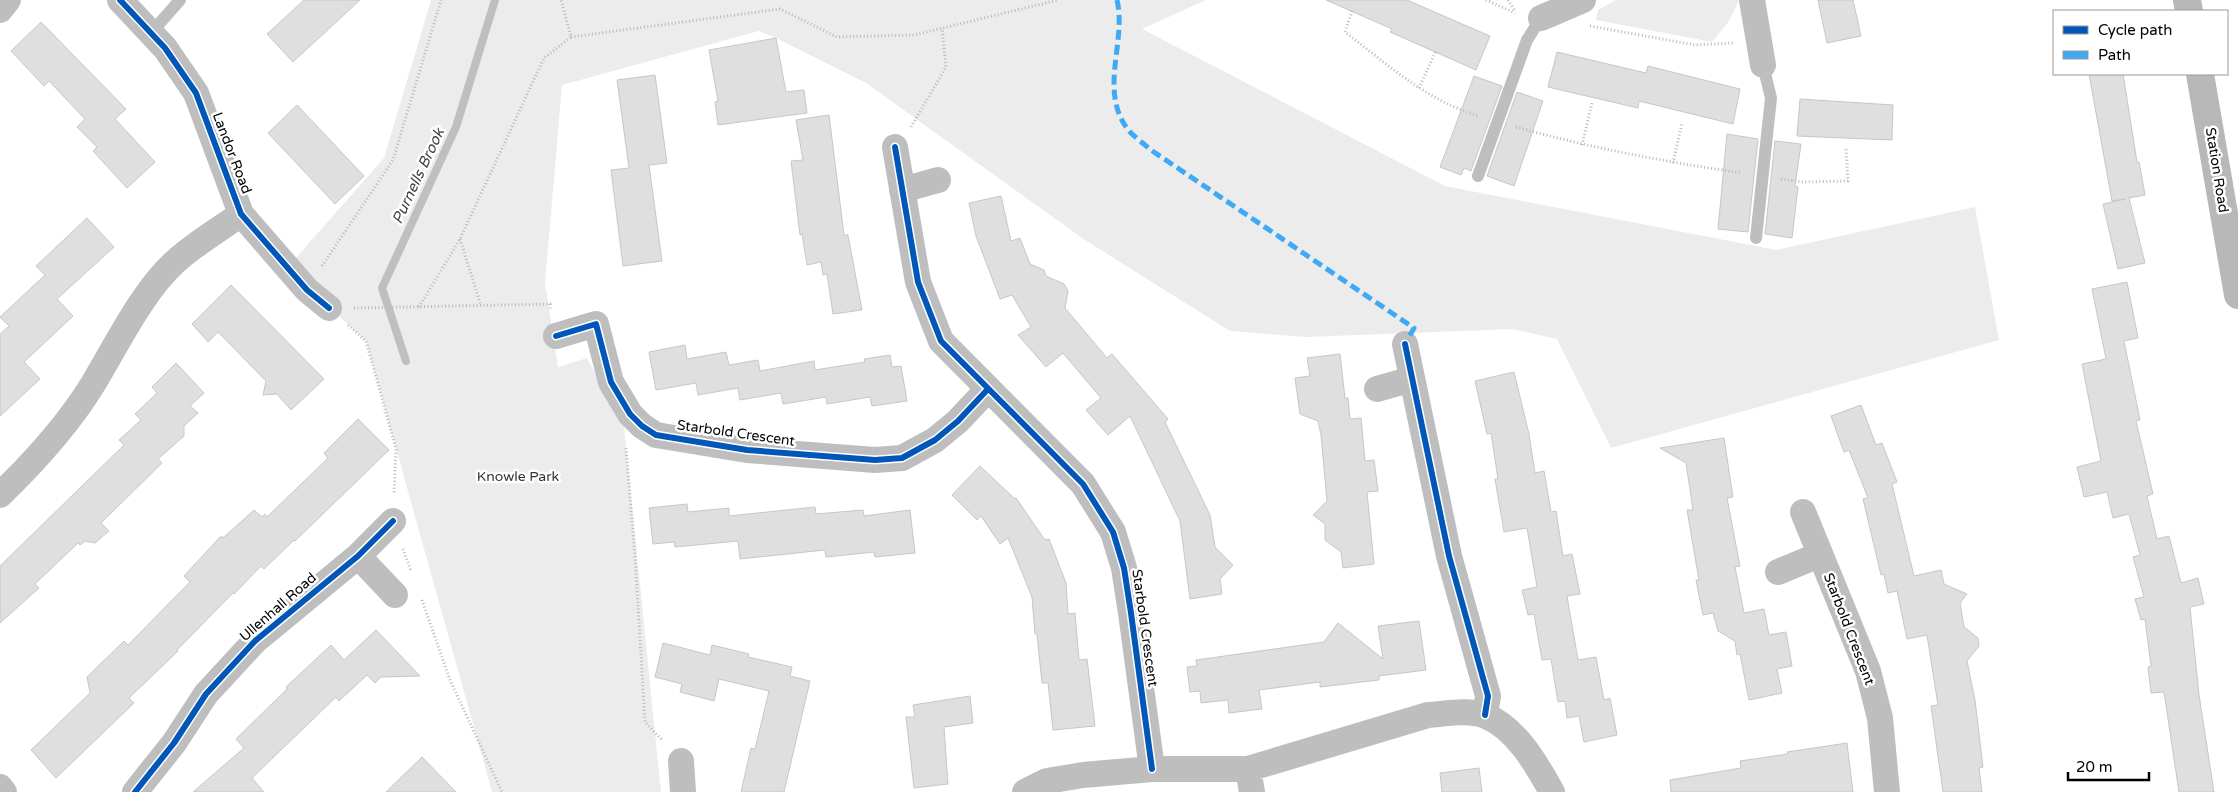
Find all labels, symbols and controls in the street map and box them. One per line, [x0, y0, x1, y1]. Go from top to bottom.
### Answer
legend [2053, 10, 2228, 75]
text: Cycle path [2098, 21, 2172, 39]
text: Path [2098, 46, 2131, 64]
street label: Landor Road [209, 110, 255, 196]
water label: Purnells Brook [388, 124, 449, 227]
street label: Station Road [2202, 126, 2232, 214]
street label: Starbold Crescent [676, 416, 797, 450]
park label: Knowle Park [477, 468, 560, 485]
street label: Starbold Crescent [1128, 568, 1162, 689]
street label: Ullenhall Road [236, 569, 320, 645]
street label: Starbold Crescent [1820, 571, 1878, 688]
scale bar [2068, 750, 2149, 782]
text: 20 m [2076, 758, 2113, 776]

